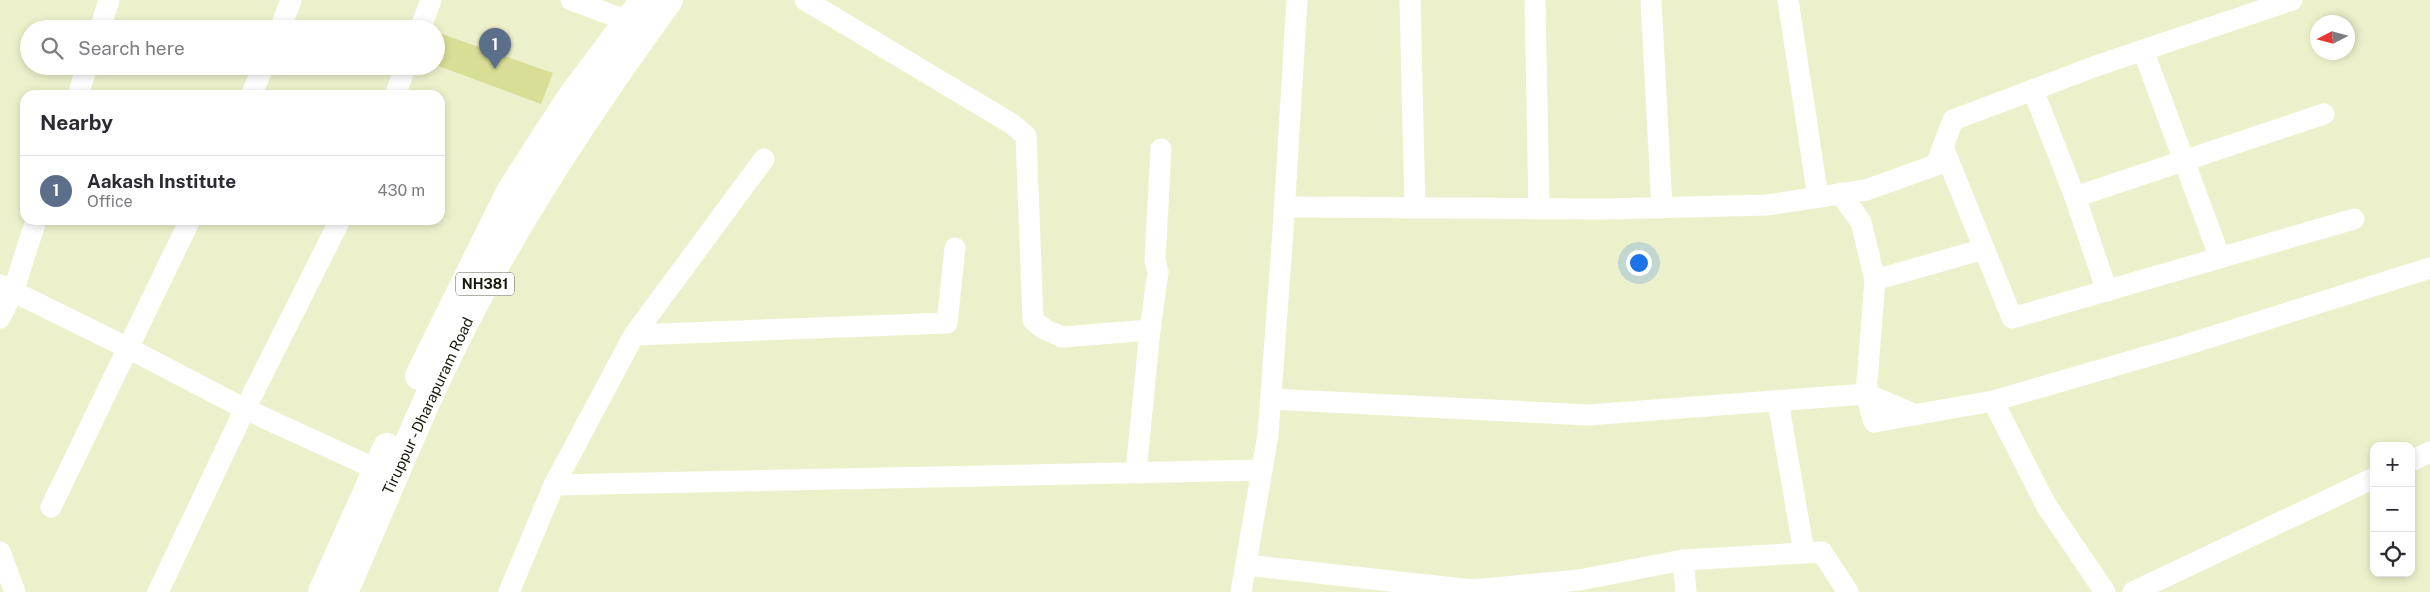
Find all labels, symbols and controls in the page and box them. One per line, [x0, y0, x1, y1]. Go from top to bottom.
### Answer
north arrow [2310, 15, 2355, 60]
search box [20, 20, 445, 75]
pin: 1 [479, 28, 511, 69]
icon: search [38, 34, 66, 62]
text: Search here [78, 37, 185, 59]
text: Nearby [40, 110, 113, 135]
text: Aakash Institute [87, 170, 236, 192]
text: 1 [53, 181, 59, 200]
text: 430 m [377, 181, 425, 200]
text: Office [87, 192, 133, 211]
your location [1626, 250, 1652, 276]
road number: NH381 [456, 272, 514, 296]
street label: Tiruppur - Dharapuram Road [379, 314, 476, 497]
map controls [2370, 442, 2415, 577]
button: + [2370, 442, 2415, 487]
button: − [2370, 487, 2415, 532]
button: locate [2370, 532, 2415, 577]

